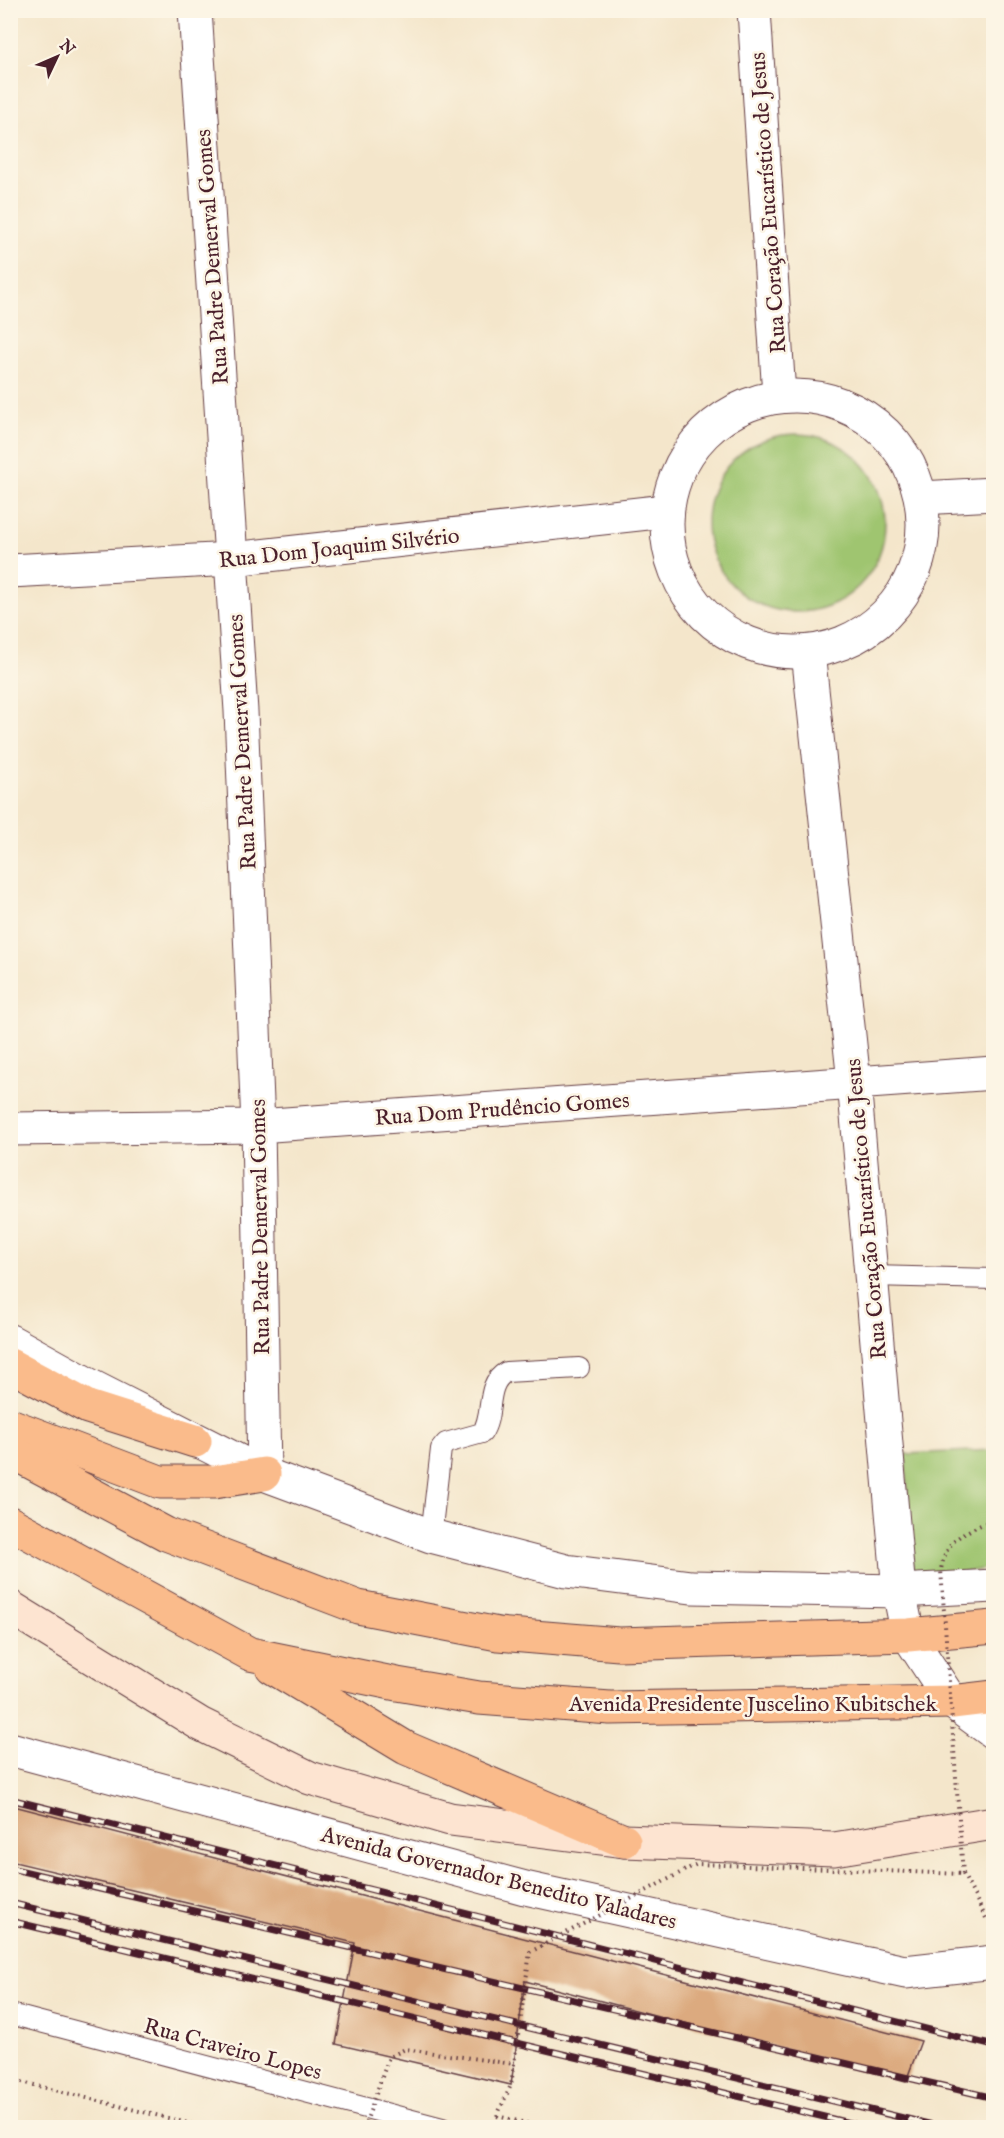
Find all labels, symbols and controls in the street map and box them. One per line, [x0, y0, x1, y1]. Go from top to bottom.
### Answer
north arrow [27, 27, 87, 87]
text: N [54, 35, 78, 60]
street label: Rua Coração Eucarístico de Jesus [745, 51, 793, 354]
street label: Rua Padre Demerval Gomes [190, 128, 236, 386]
street label: Rua Dom Joaquim Silvério [218, 522, 461, 576]
street label: Rua Padre Demerval Gomes [222, 613, 264, 871]
street label: Rua Coração Eucarístico de Jesus [840, 1057, 894, 1360]
street label: Rua Dom Prudêncio Gomes [374, 1087, 631, 1133]
street label: Rua Padre Demerval Gomes [245, 1099, 277, 1355]
street label: Avenida Presidente Juscelino Kubitschek [568, 1691, 937, 1719]
street label: Avenida Governador Benedito Valadares [317, 1821, 679, 1937]
street label: Rua Craveiro Lopes [140, 2013, 325, 2087]

